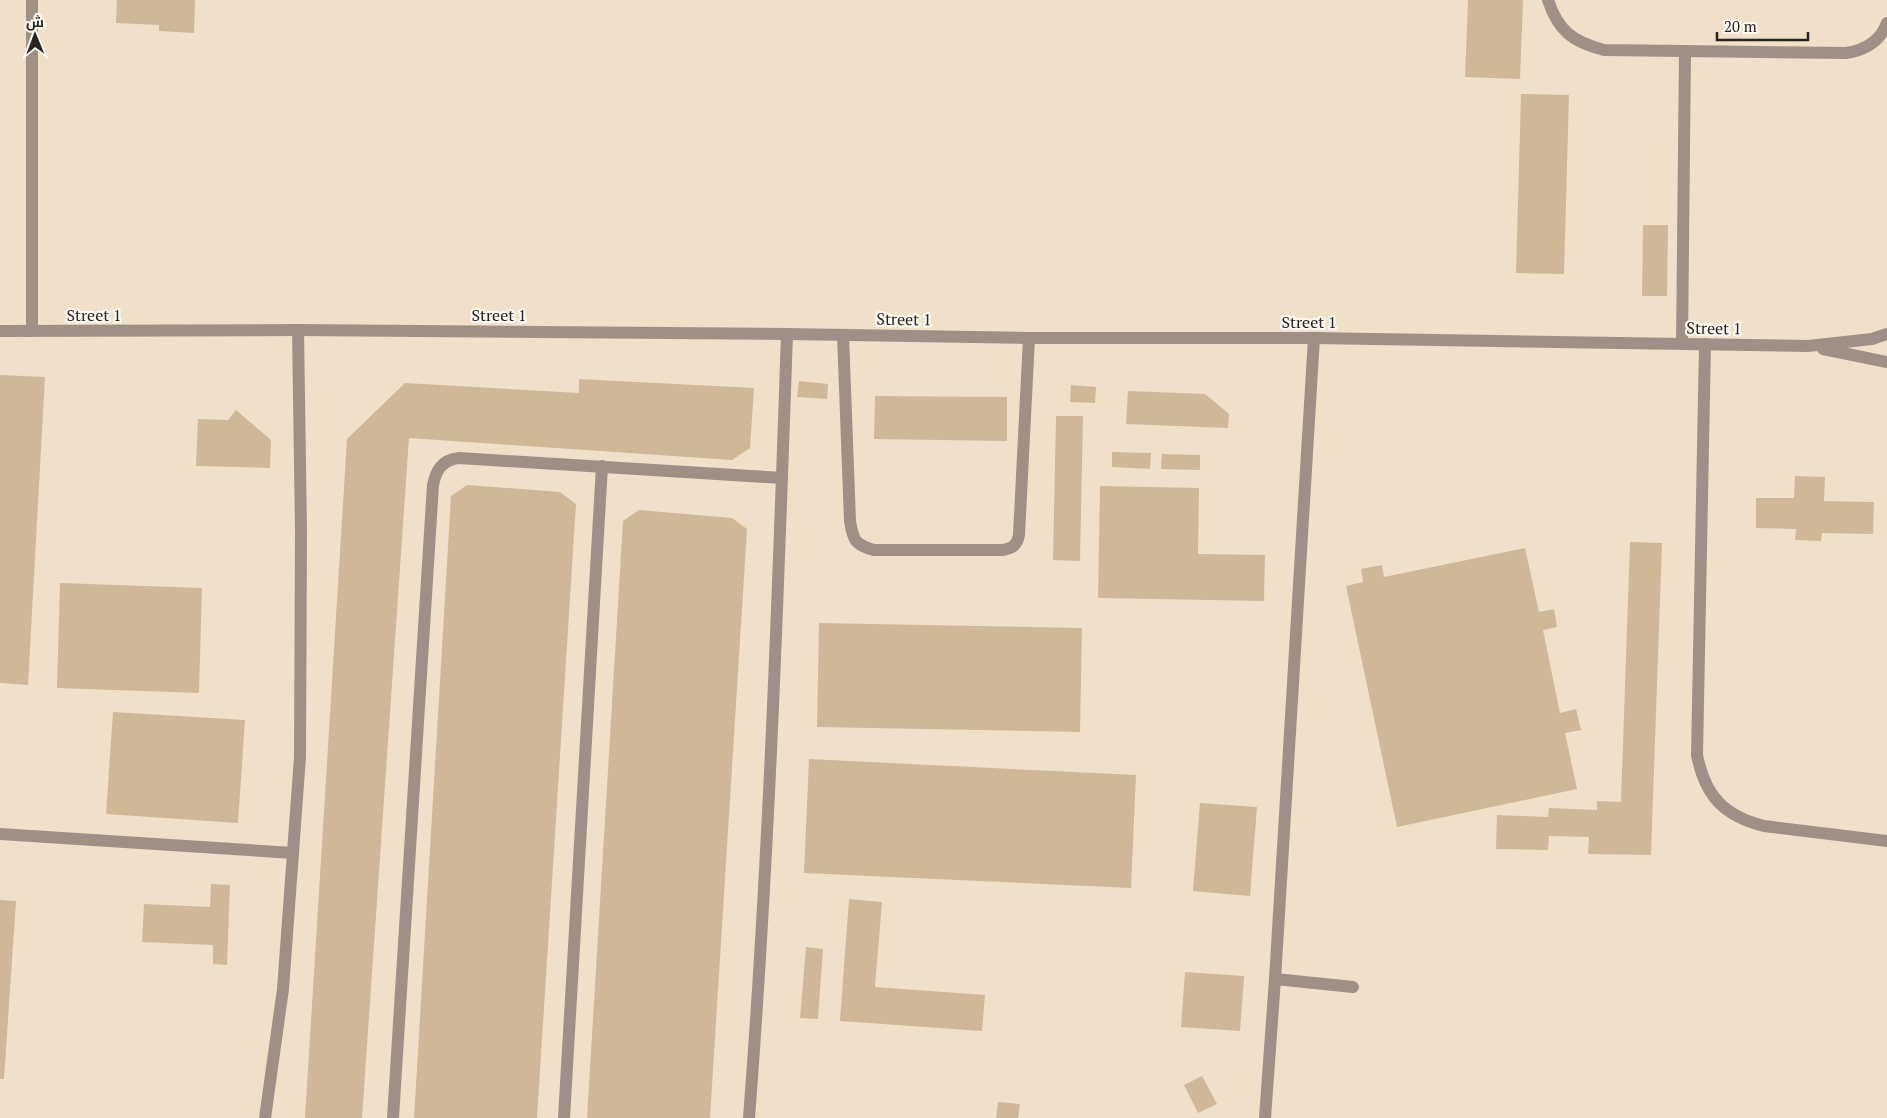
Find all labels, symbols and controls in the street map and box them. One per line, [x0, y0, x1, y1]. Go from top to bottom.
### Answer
north arrow [10, 10, 60, 60]
scale bar [1717, 10, 1808, 42]
text: ش [26, 12, 44, 31]
text: 20 m [1724, 16, 1757, 36]
street label: Street 1 [66, 304, 122, 326]
street label: Street 1 [471, 304, 527, 326]
street label: Street 1 [876, 308, 932, 330]
street label: Street 1 [1281, 311, 1337, 333]
street label: Street 1 [1686, 317, 1742, 339]

